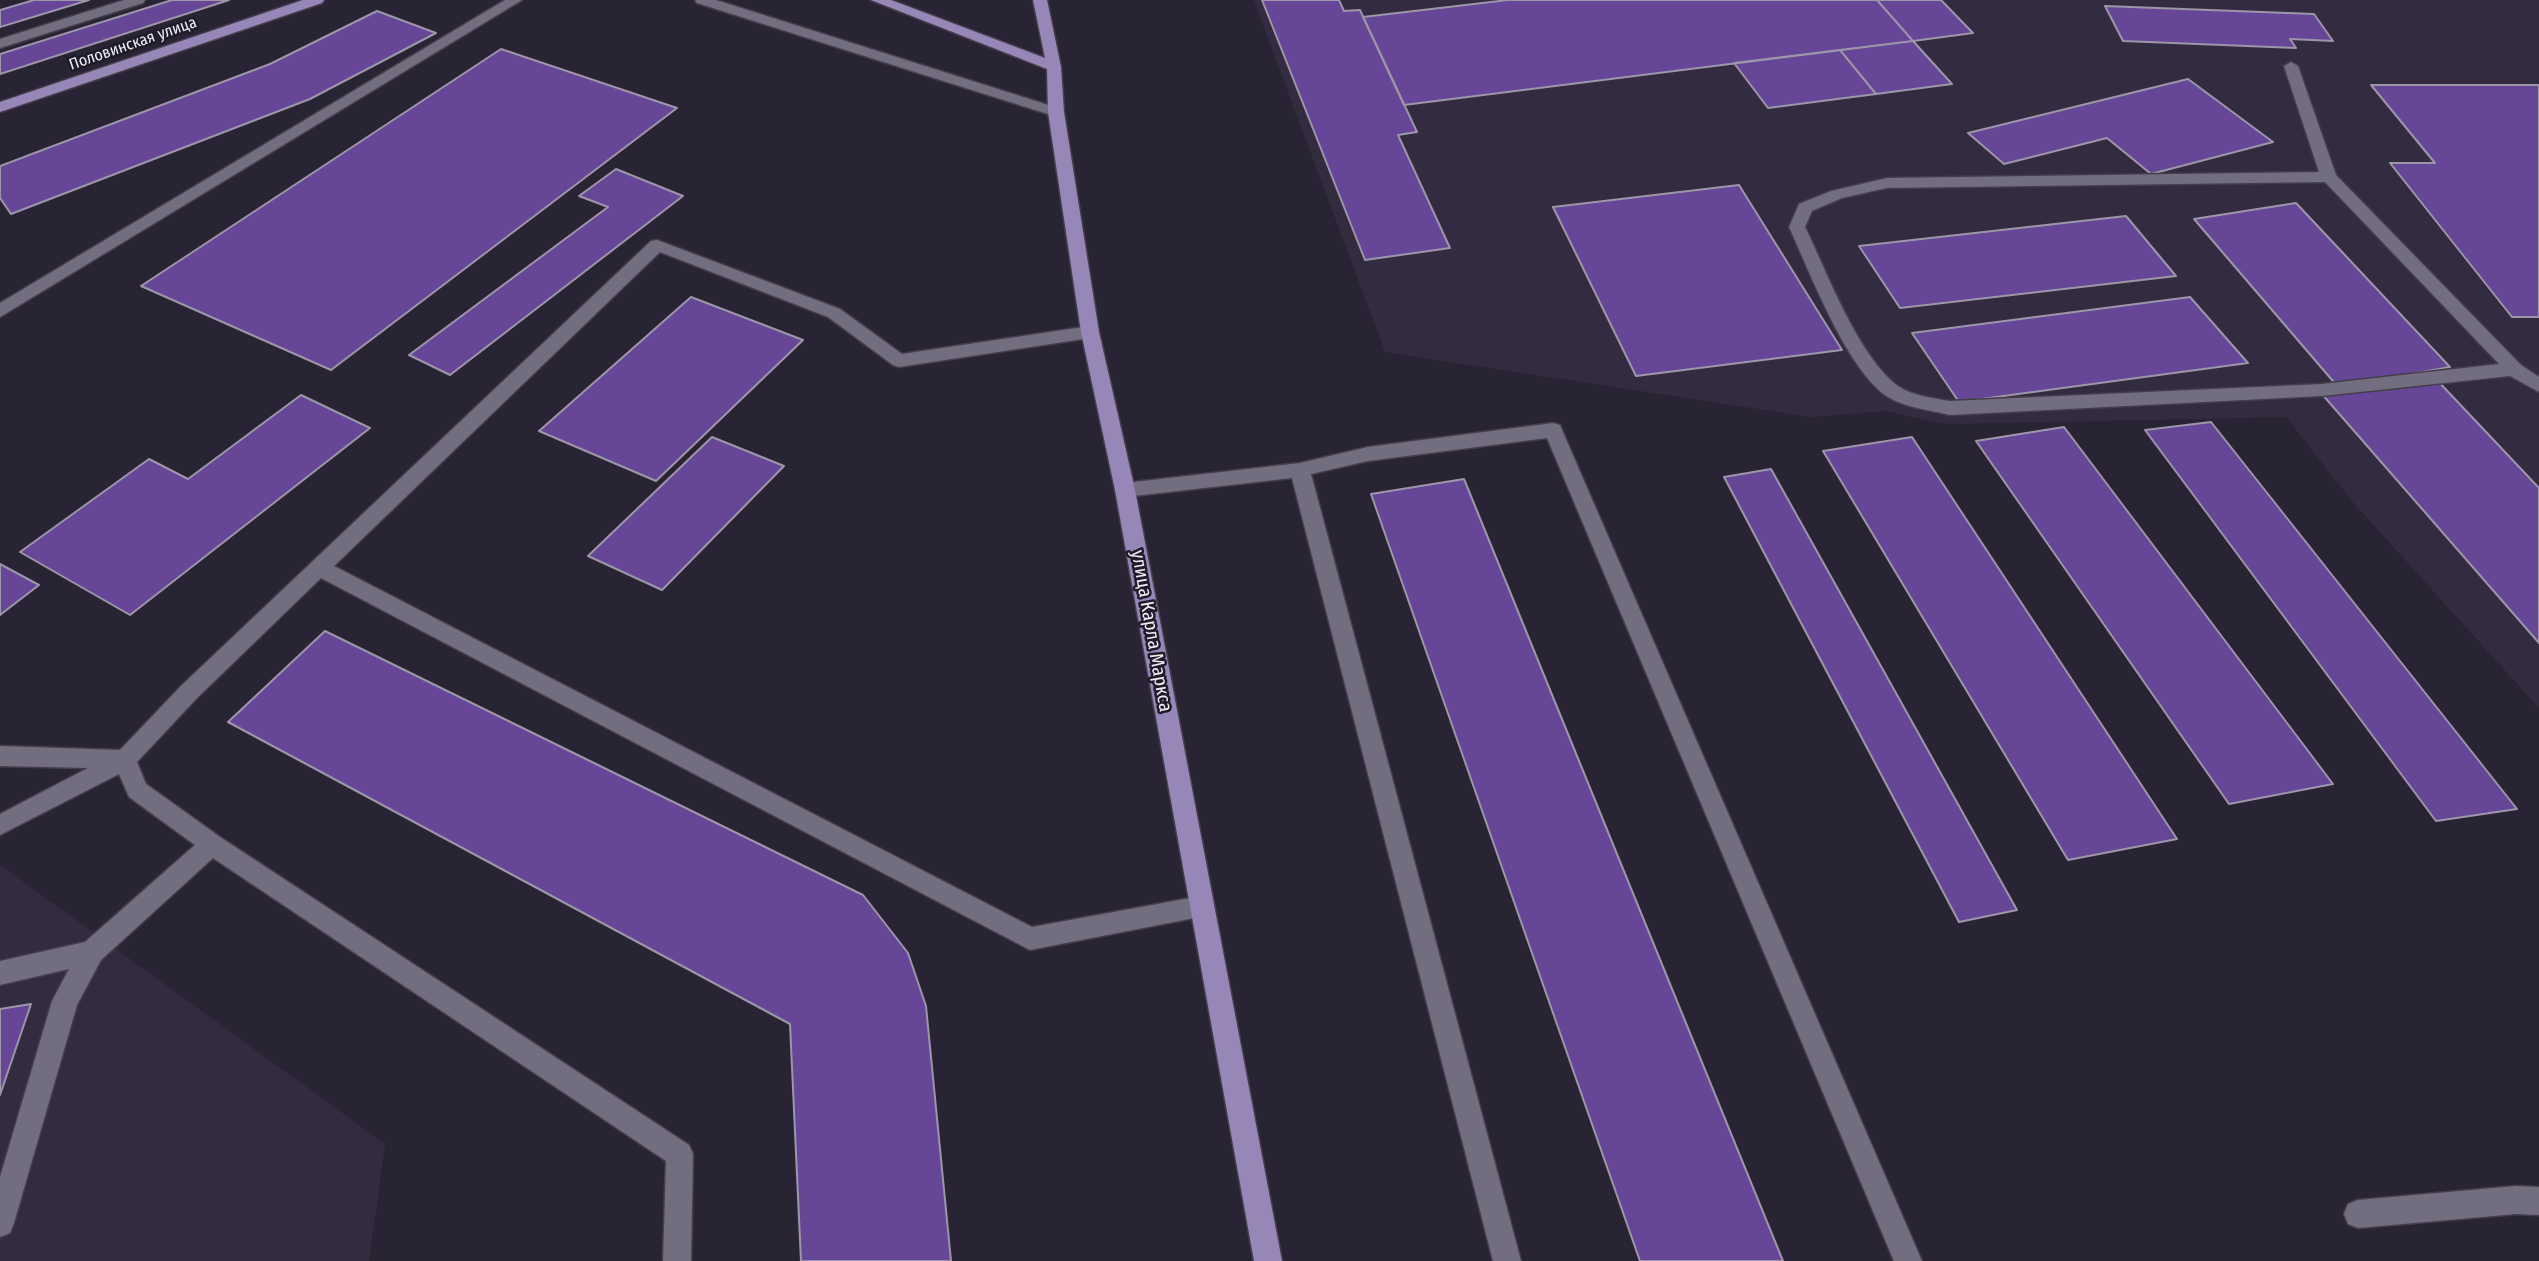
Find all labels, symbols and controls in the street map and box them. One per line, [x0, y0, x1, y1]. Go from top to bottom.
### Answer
street label: Половинская улица [67, 13, 199, 75]
street label: улица Карла Маркса [1126, 548, 1176, 714]

